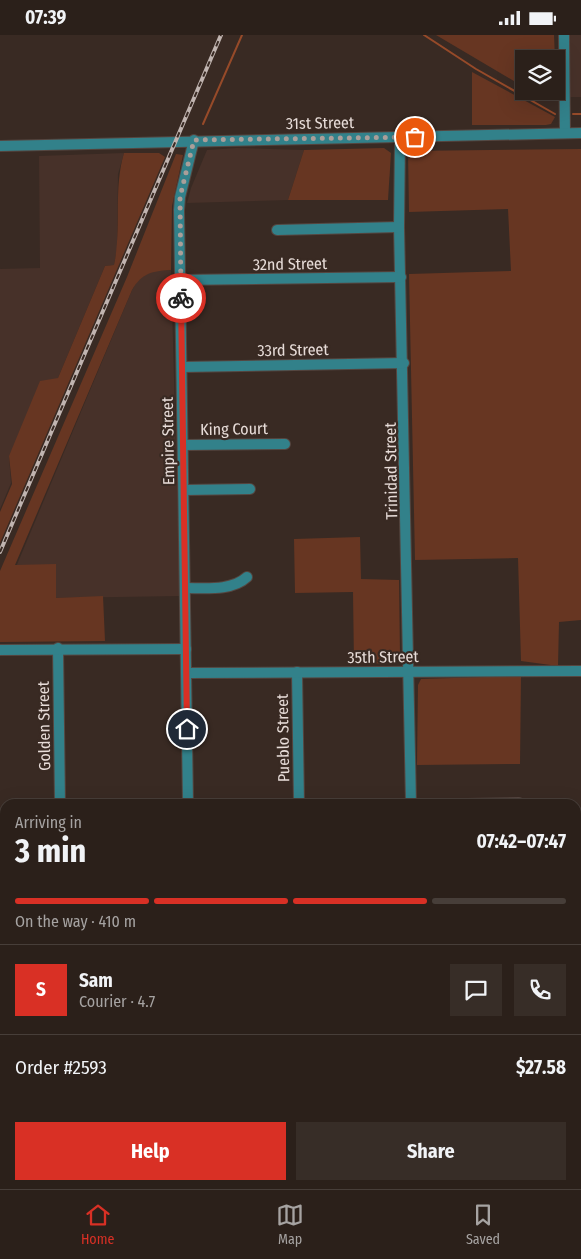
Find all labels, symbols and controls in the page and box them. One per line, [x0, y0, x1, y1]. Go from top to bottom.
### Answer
text: 07:39 [25, 6, 66, 29]
map controls [515, 50, 565, 100]
button: layers [515, 50, 565, 100]
street label: 31st Street [286, 113, 355, 133]
pin [394, 116, 436, 158]
icon: bag [401, 123, 429, 151]
street label: 32nd Street [253, 254, 328, 274]
courier [156, 273, 206, 323]
icon: bike [167, 284, 195, 312]
street label: 33rd Street [257, 340, 330, 360]
street label: Empire Street [158, 396, 178, 485]
street label: King Court [200, 419, 269, 439]
street label: Trinidad Street [381, 422, 401, 520]
street label: 35th Street [347, 647, 420, 667]
street label: Golden Street [34, 680, 54, 771]
street label: Pueblo Street [273, 693, 293, 782]
pin [166, 708, 208, 750]
icon: home [173, 715, 201, 743]
text: Arriving in [15, 813, 82, 832]
text: 07:42–07:47 [476, 830, 566, 853]
text: 3 min [15, 832, 86, 870]
text: On the way · 410 m [15, 912, 136, 931]
button: chat [450, 964, 502, 1016]
button: phone [514, 964, 566, 1016]
text: Sam [79, 969, 113, 992]
text: S [36, 978, 46, 1001]
text: Courier · 4.7 [79, 992, 155, 1011]
text: Order #2593 [15, 1056, 107, 1079]
text: $27.58 [516, 1056, 566, 1079]
button: Help [15, 1122, 286, 1180]
button: Share [296, 1122, 566, 1180]
tab: Home [81, 1201, 114, 1248]
tab: Map [276, 1201, 304, 1248]
tab: Saved [466, 1201, 500, 1248]

